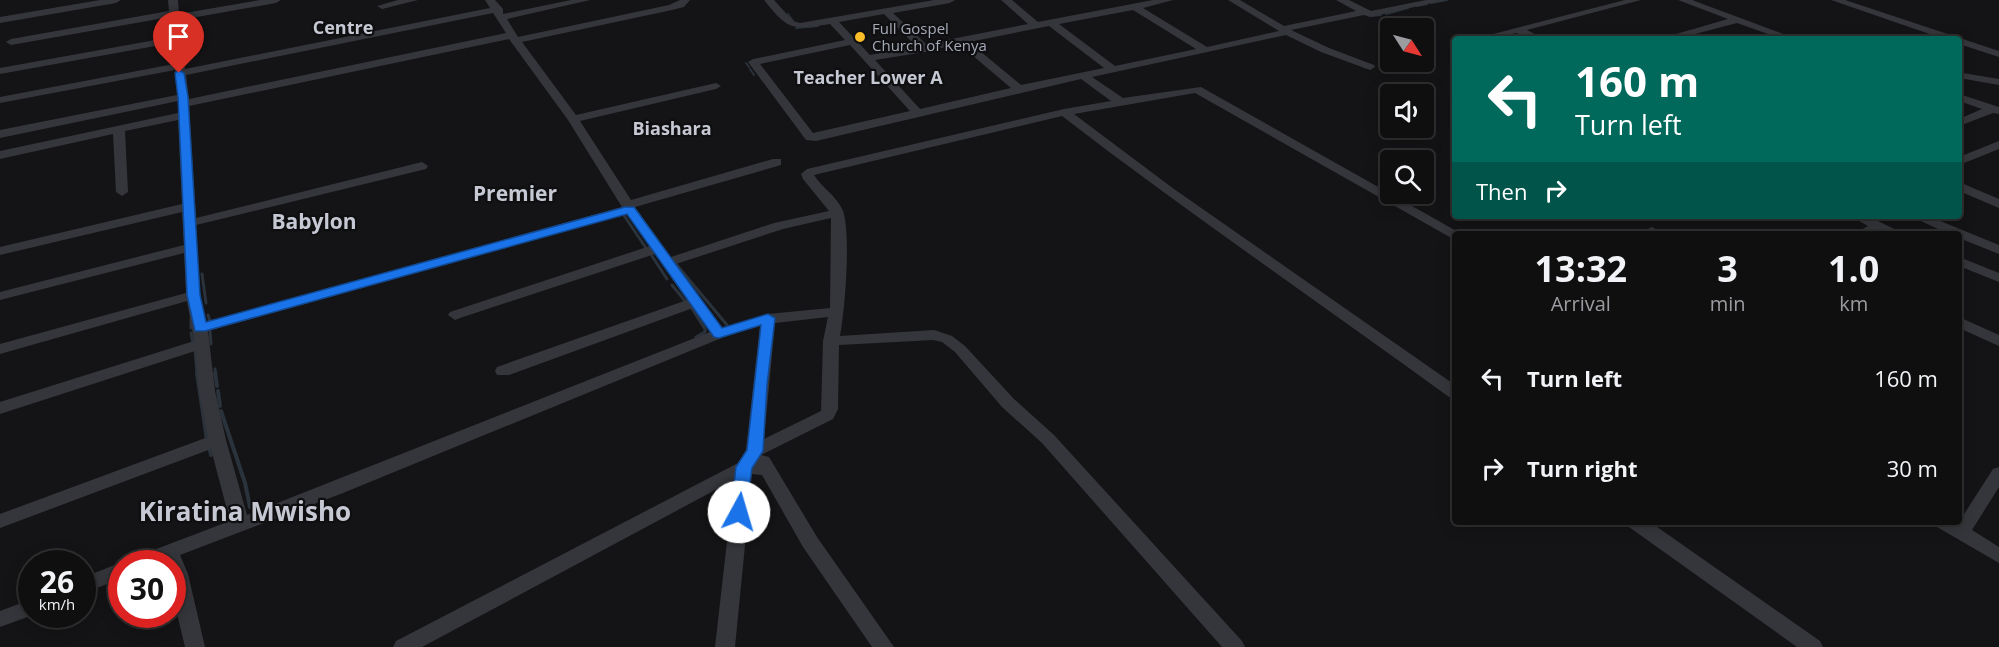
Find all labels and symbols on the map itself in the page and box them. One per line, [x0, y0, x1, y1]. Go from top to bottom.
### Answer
pin [153, 11, 204, 73]
district label: Centre [313, 15, 373, 39]
place label: Full Gospel Church of Kenya [872, 18, 987, 55]
north arrow [1380, 18, 1434, 72]
marker: Full Gospel Church of Kenya [853, 30, 867, 44]
district label: Teacher Lower A [793, 65, 943, 89]
district label: Biashara [632, 116, 712, 140]
district label: Premier [473, 179, 558, 207]
district label: Babylon [271, 207, 357, 235]
position arrow [707, 480, 771, 544]
district label: Kiratina Mwisho [139, 493, 351, 529]
speed limit sign: 30 [108, 550, 186, 628]

